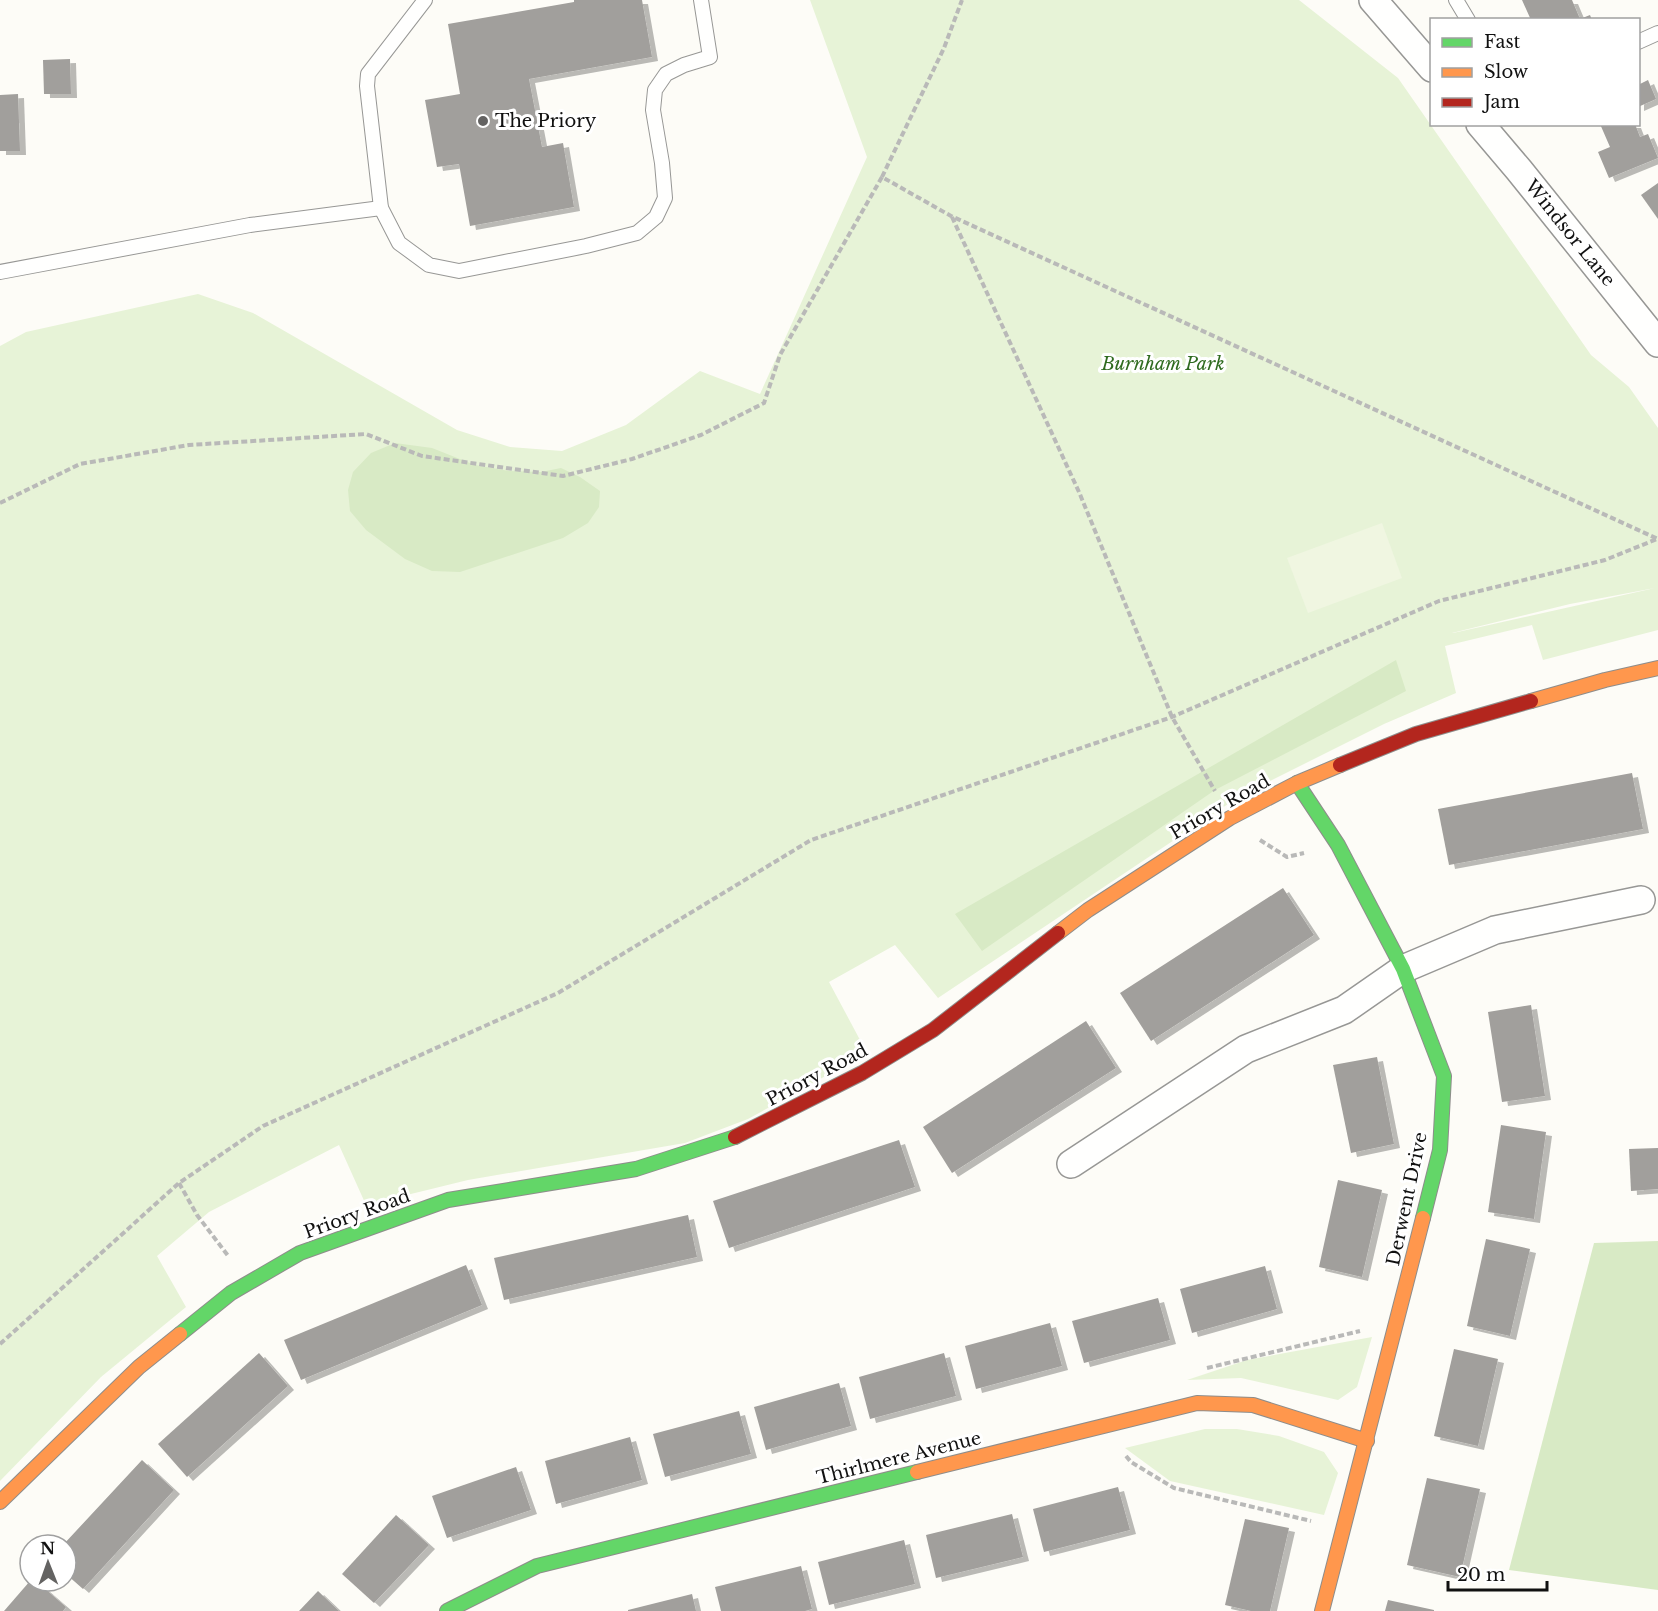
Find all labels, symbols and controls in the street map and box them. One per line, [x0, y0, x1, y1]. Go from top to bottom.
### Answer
legend [1430, 18, 1640, 126]
text: Fast [1484, 31, 1521, 53]
text: Slow [1484, 61, 1529, 83]
text: Jam [1482, 91, 1520, 113]
place label: The Priory [495, 110, 597, 132]
marker: The Priory [476, 114, 490, 128]
street label: Windsor Lane [1520, 175, 1620, 291]
park label: Burnham Park [1100, 353, 1225, 375]
street label: Priory Road [1166, 770, 1274, 844]
street label: Priory Road [763, 1039, 871, 1111]
street label: Derwent Drive [1382, 1130, 1432, 1268]
street label: Priory Road [301, 1185, 413, 1243]
street label: Thirlmere Avenue [814, 1427, 984, 1489]
north arrow [18, 1533, 78, 1593]
text: N [40, 1538, 55, 1558]
scale bar [1448, 1554, 1547, 1592]
text: 20 m [1457, 1564, 1505, 1586]

